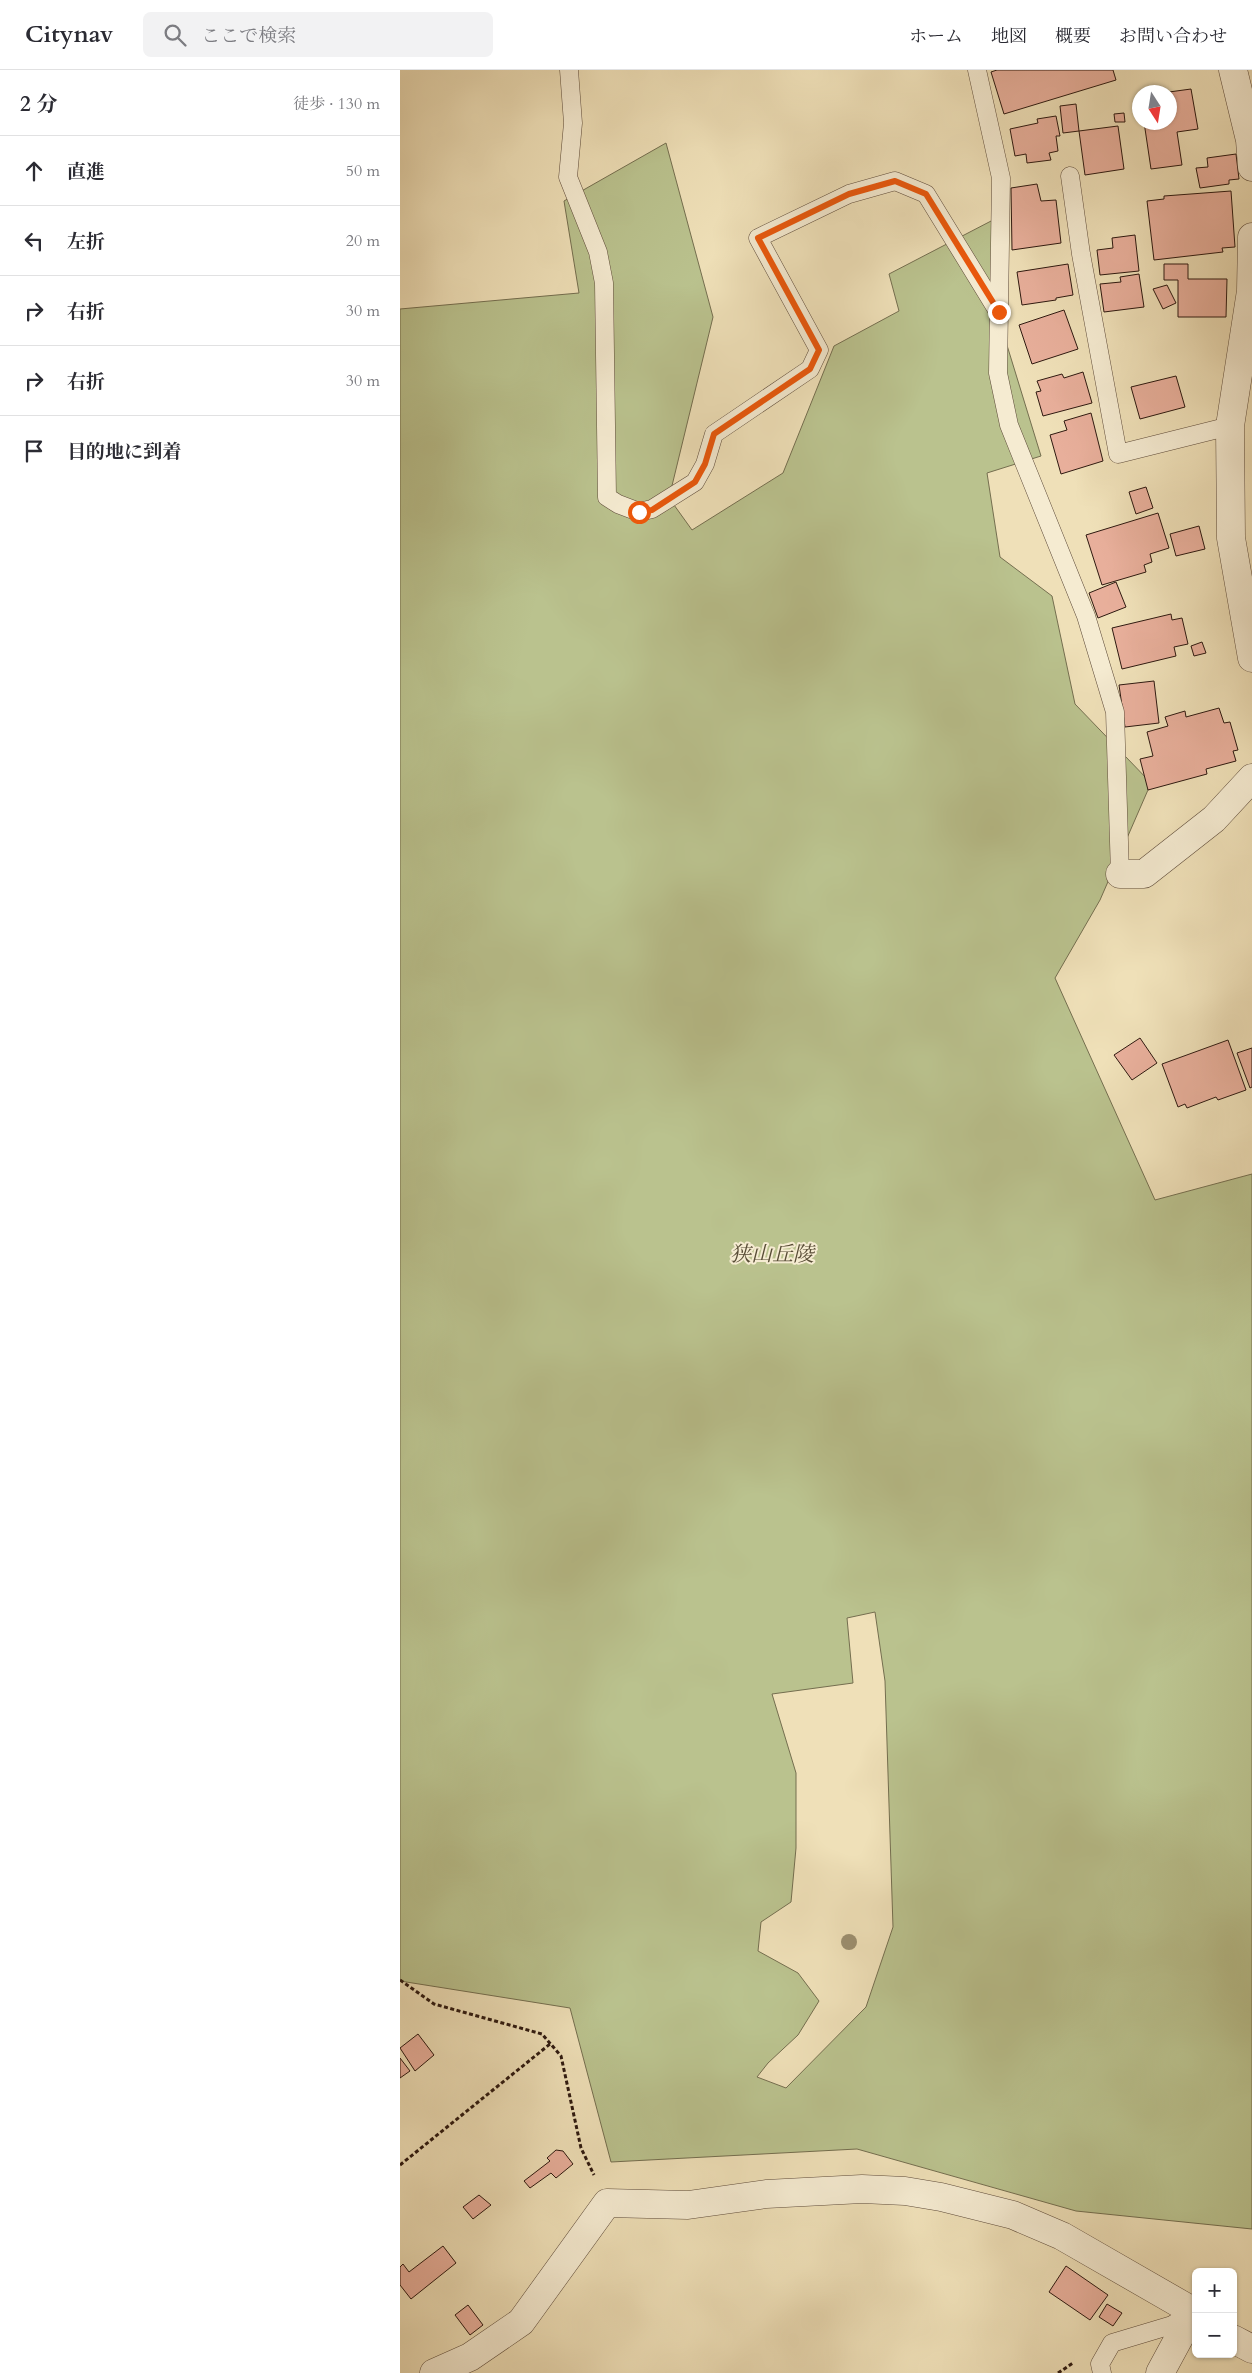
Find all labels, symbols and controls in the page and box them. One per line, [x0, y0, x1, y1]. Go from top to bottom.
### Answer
search box [143, 12, 493, 57]
text: Citynav [25, 18, 113, 51]
icon: search [161, 21, 189, 49]
text: ここで検索 [201, 23, 296, 49]
text: ホーム [909, 24, 963, 49]
text: 地図 [991, 24, 1027, 49]
text: 概要 [1055, 24, 1091, 49]
text: お問い合わせ [1119, 24, 1227, 49]
north arrow [1132, 85, 1177, 130]
text: 2 分 [20, 90, 57, 119]
text: 徒歩 · 130 m [293, 93, 380, 115]
icon: ahead [20, 157, 48, 185]
text: 直進 [67, 159, 105, 185]
text: 50 m [346, 160, 380, 182]
icon: left [20, 227, 48, 255]
text: 左折 [67, 229, 105, 255]
text: 20 m [346, 230, 380, 252]
icon: right [20, 297, 48, 325]
text: 右折 [67, 299, 105, 325]
text: 30 m [346, 300, 380, 322]
route end [988, 301, 1011, 324]
icon: right [20, 367, 48, 395]
text: 右折 [67, 369, 105, 395]
text: 30 m [346, 370, 380, 392]
icon: arrive [20, 437, 48, 465]
text: 目的地に到着 [67, 439, 181, 465]
route start [628, 501, 651, 524]
park label: 狭山丘陵 [730, 1240, 816, 1269]
map controls [1192, 2268, 1237, 2358]
button: + [1192, 2268, 1237, 2313]
button: − [1192, 2313, 1237, 2358]

